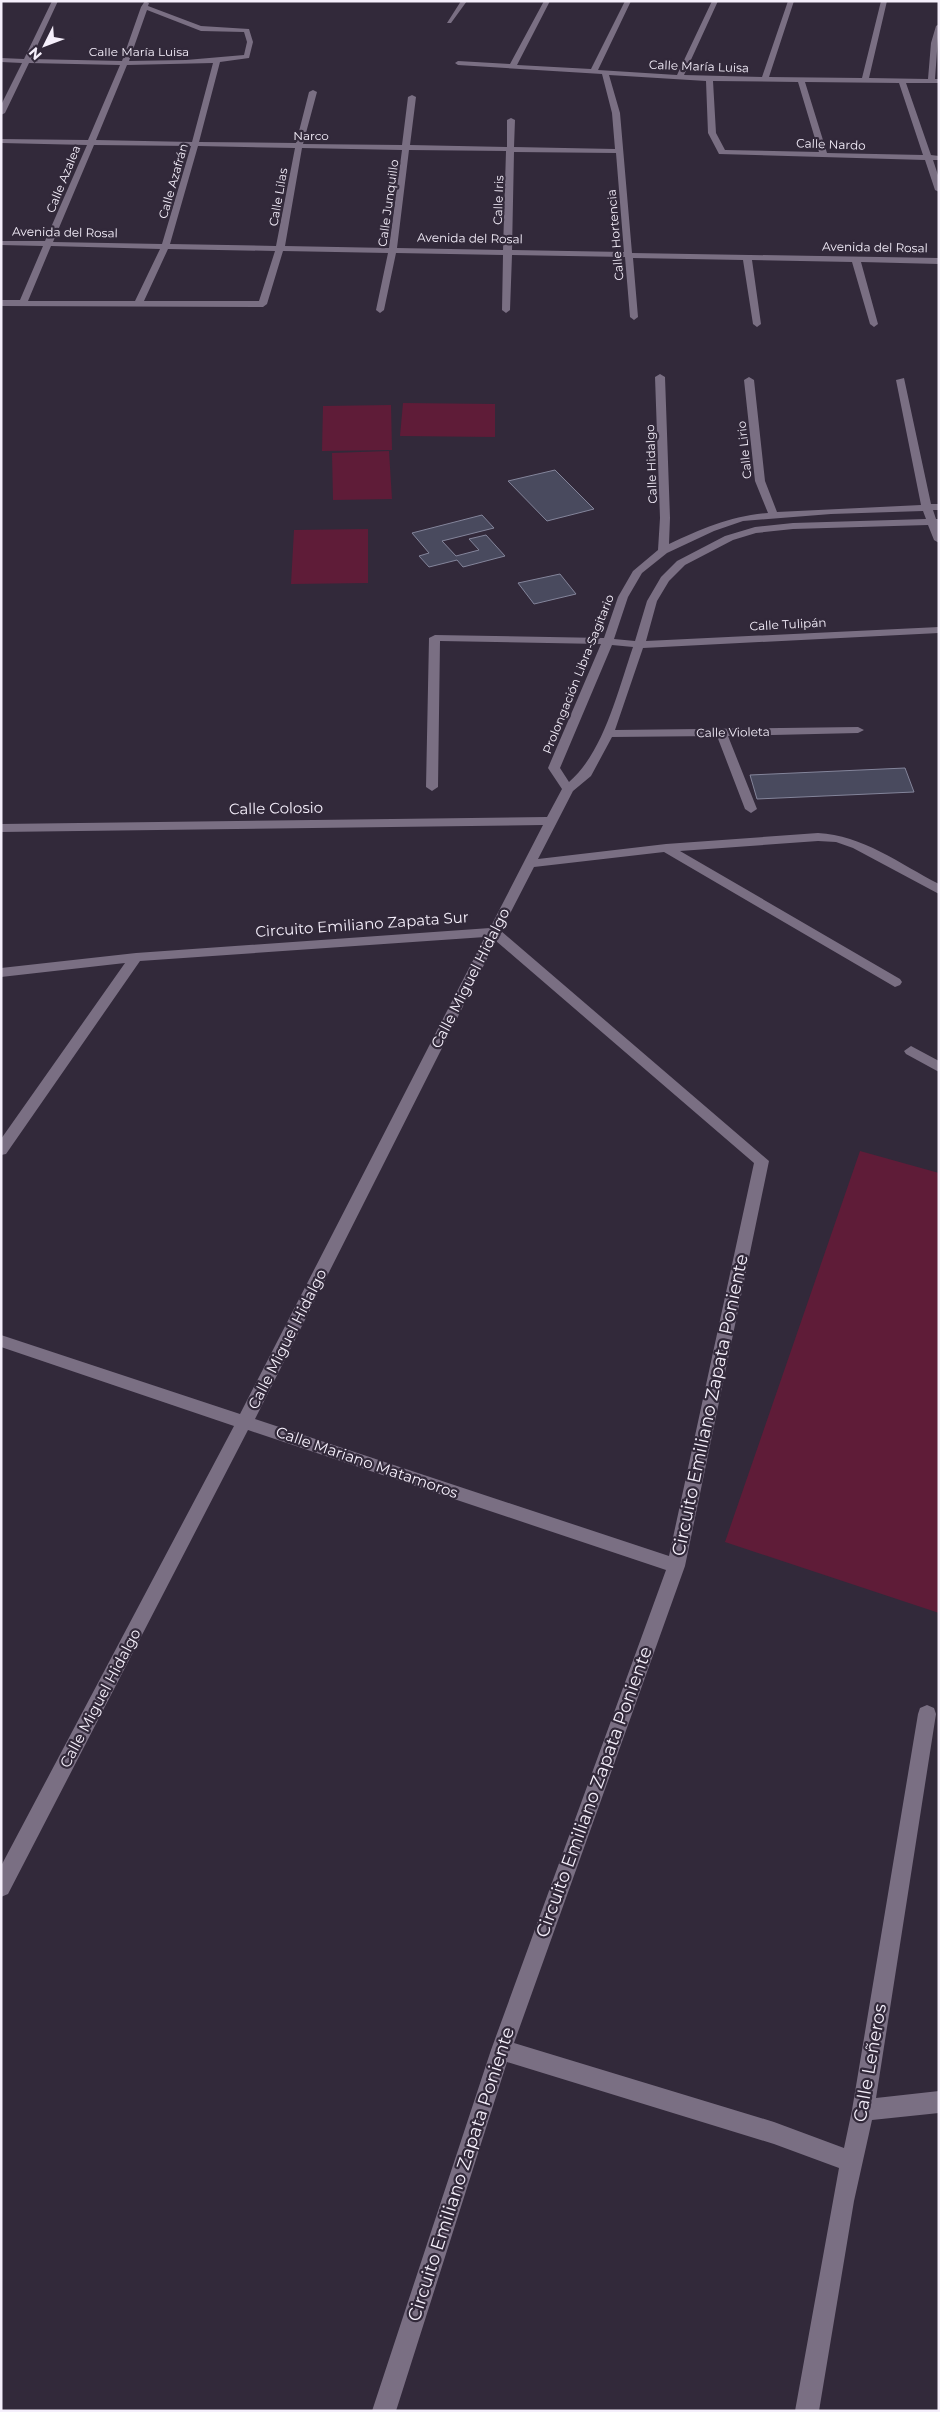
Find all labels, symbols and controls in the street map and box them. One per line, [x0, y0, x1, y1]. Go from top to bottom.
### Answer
north arrow [20, 20, 70, 70]
text: N [25, 43, 46, 64]
street label: Calle María Luisa [89, 44, 189, 59]
street label: Calle María Luisa [649, 57, 749, 75]
street label: Narco [293, 128, 329, 143]
street label: Calle Nardo [796, 135, 866, 153]
street label: Calle Azafrán [155, 142, 191, 220]
street label: Calle Azalea [43, 143, 83, 215]
street label: Calle Junquillo [374, 158, 402, 248]
street label: Calle Lilas [266, 167, 291, 227]
street label: Calle Iris [490, 175, 506, 225]
street label: Calle Hortencia [604, 189, 626, 281]
street label: Avenida del Rosal [12, 224, 118, 240]
street label: Avenida del Rosal [417, 230, 523, 246]
street label: Avenida del Rosal [822, 239, 928, 255]
street label: Calle Lirio [734, 420, 754, 480]
street label: Calle Hidalgo [642, 424, 660, 504]
street label: Prolongación Libra-Sagitario [539, 592, 617, 756]
street label: Calle Tulipán [749, 614, 827, 634]
street label: Calle Violeta [696, 724, 770, 740]
street label: Calle Colosio [229, 798, 323, 818]
street label: Calle Miguel Hidalgo [426, 905, 514, 1051]
street label: Circuito Emiliano Zapata Sur [255, 907, 469, 941]
street label: Circuito Emiliano Zapata Poniente [667, 1252, 753, 1558]
street label: Calle Miguel Hidalgo [243, 1266, 331, 1412]
street label: Calle Mariano Matamoros [273, 1422, 461, 1502]
street label: Calle Miguel Hidalgo [55, 1625, 145, 1771]
street label: Circuito Emiliano Zapata Poniente [531, 1643, 657, 1941]
street label: Calle Leñeros [849, 2002, 891, 2124]
street label: Circuito Emiliano Zapata Poniente [403, 2024, 519, 2324]

